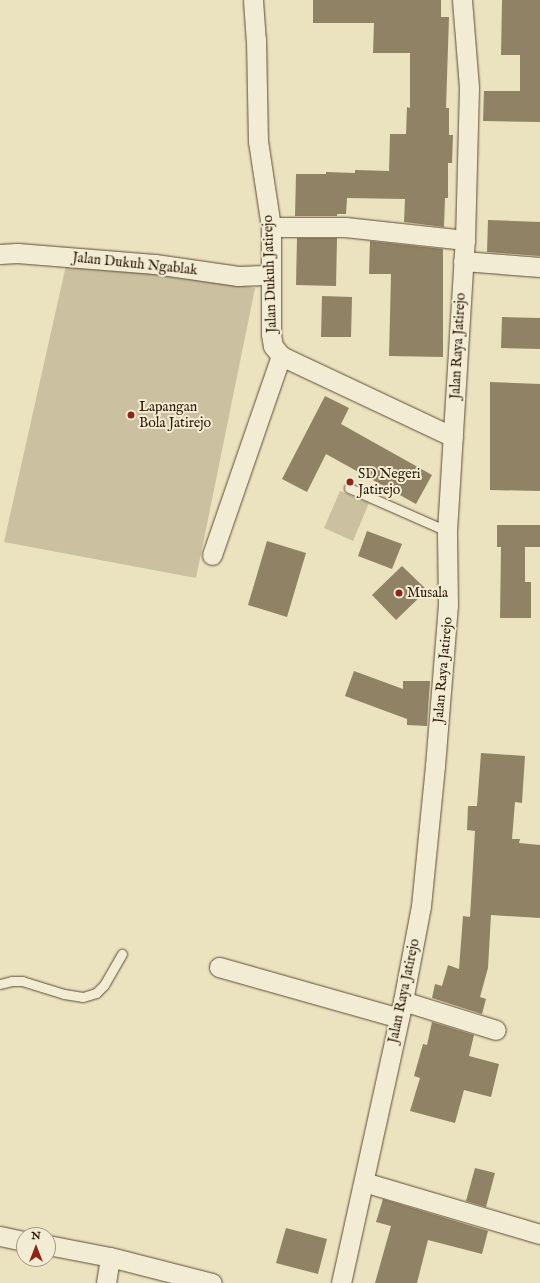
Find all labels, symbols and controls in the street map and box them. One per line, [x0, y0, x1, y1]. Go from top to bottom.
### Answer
street label: Jalan Dukuh Jatirejo [260, 215, 280, 333]
street label: Jalan Dukuh Ngablak [72, 249, 198, 279]
street label: Jalan Raya Jatirejo [447, 292, 469, 400]
place label: Lapangan Bola Jatirejo [139, 399, 211, 432]
marker: Lapangan Bola Jatirejo [126, 410, 136, 420]
place label: SD Negeri Jatirejo [358, 466, 421, 498]
marker: SD Negeri Jatirejo [345, 477, 355, 487]
place label: Musala [407, 585, 448, 601]
marker: Musala [394, 588, 404, 598]
street label: Jalan Raya Jatirejo [430, 616, 456, 724]
street label: Jalan Raya Jatirejo [385, 937, 423, 1045]
north arrow [16, 1227, 56, 1267]
text: N [31, 1229, 41, 1243]

